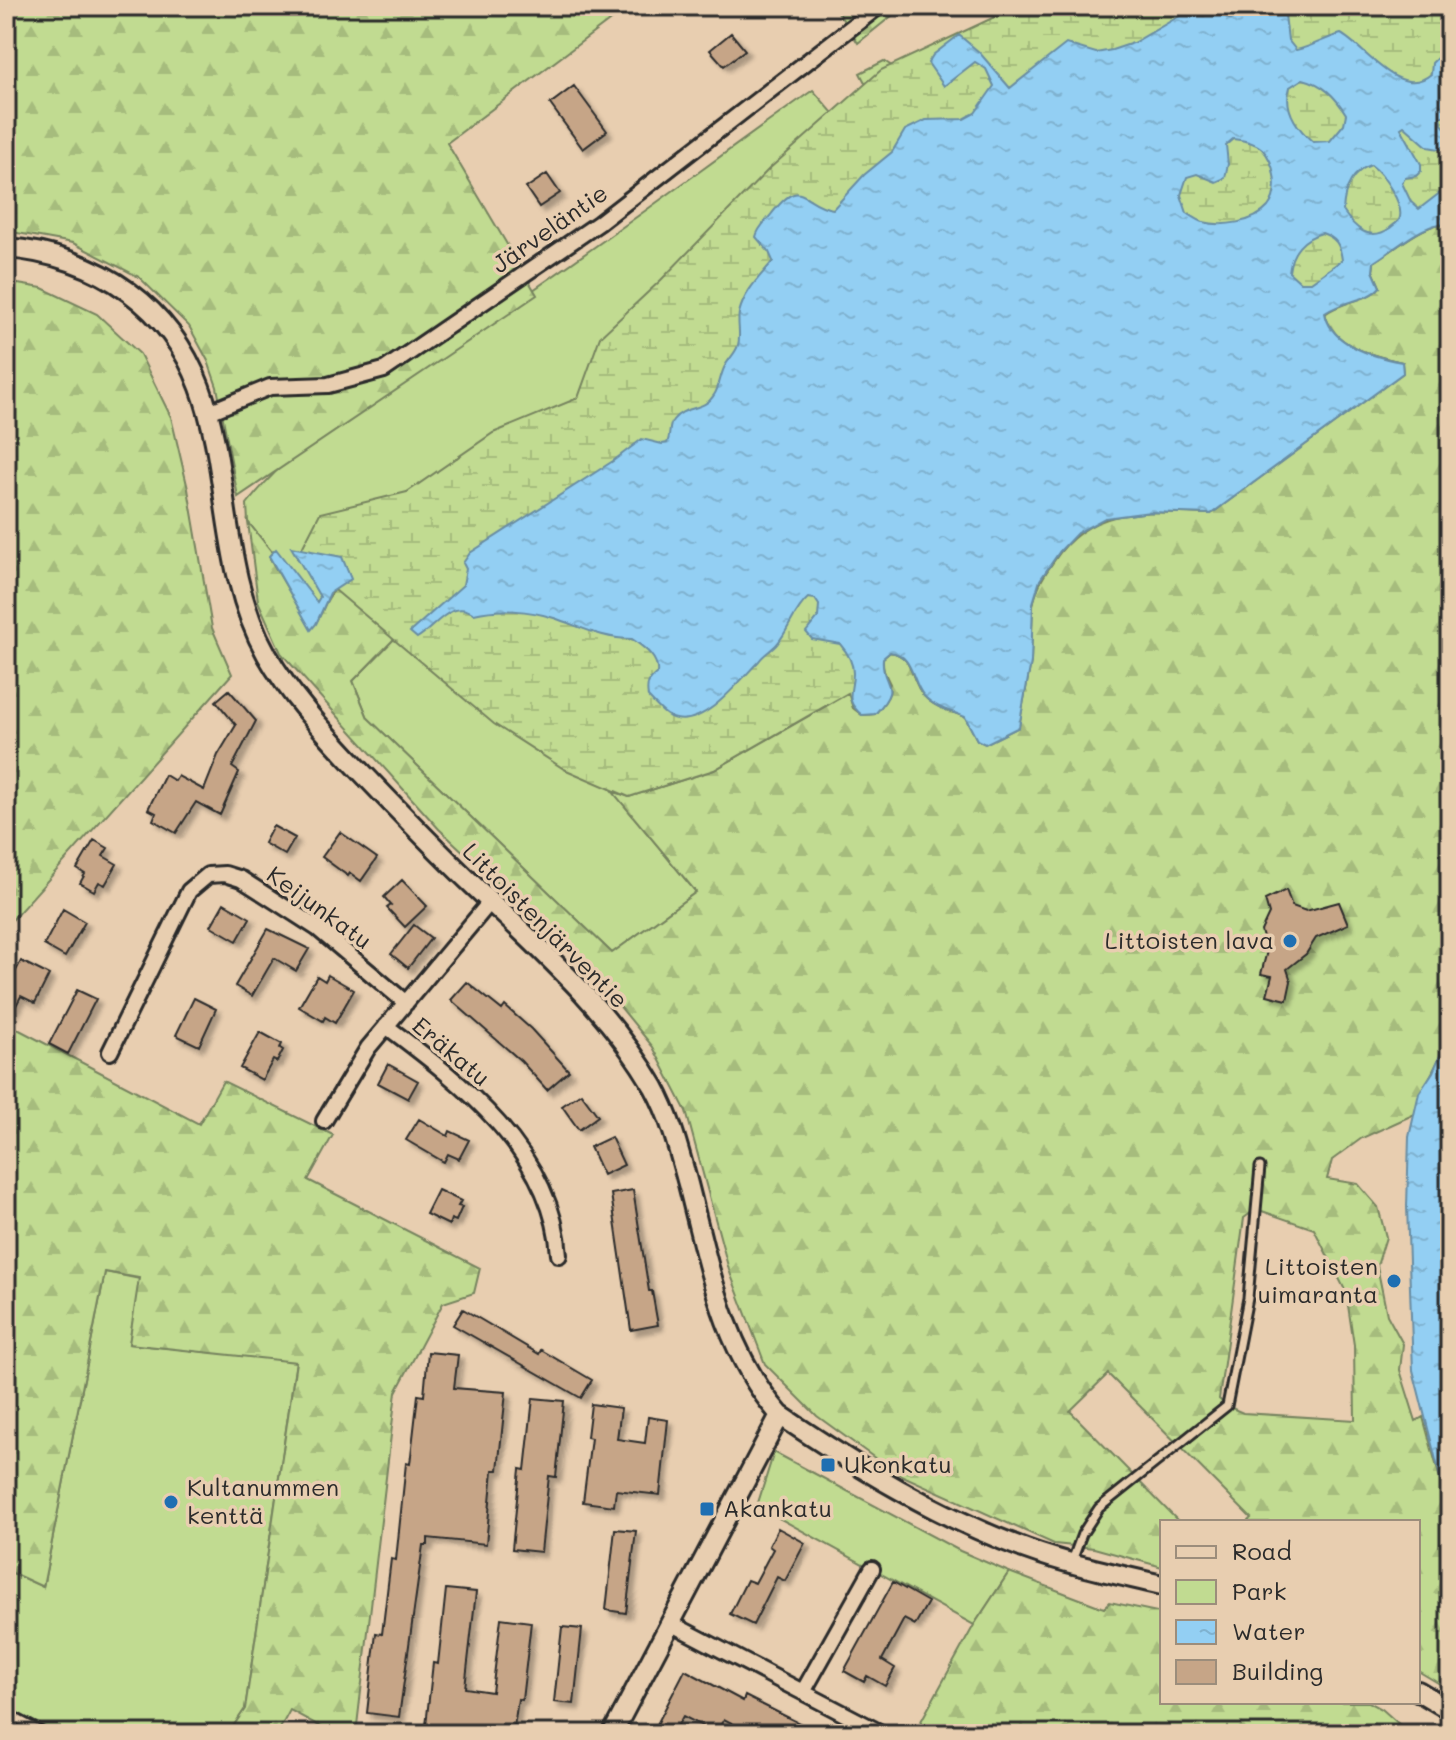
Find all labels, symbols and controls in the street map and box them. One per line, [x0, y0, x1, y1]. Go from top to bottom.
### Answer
street label: Järveläntie [485, 176, 613, 279]
street label: Littoistenjärventie [457, 836, 635, 1014]
street label: Keijunkatu [261, 858, 379, 955]
place label: Littoisten lava [1105, 924, 1274, 955]
marker: Littoisten lava [1281, 932, 1299, 950]
street label: Eräkatu [407, 1009, 497, 1092]
place label: Littoisten uimaranta [1258, 1250, 1378, 1309]
marker: Littoisten uimaranta [1385, 1272, 1403, 1290]
place label: Ukonkatu [844, 1448, 952, 1479]
marker: Ukonkatu [819, 1456, 837, 1474]
place label: Kultanummen kenttä [187, 1471, 339, 1530]
place label: Akankatu [723, 1492, 832, 1523]
marker: Kultanummen kenttä [162, 1493, 180, 1511]
marker: Akankatu [698, 1500, 716, 1518]
legend [1160, 1520, 1420, 1704]
text: Road [1232, 1535, 1292, 1566]
text: Park [1232, 1575, 1286, 1606]
text: Water [1232, 1615, 1306, 1646]
text: Building [1232, 1655, 1323, 1686]

